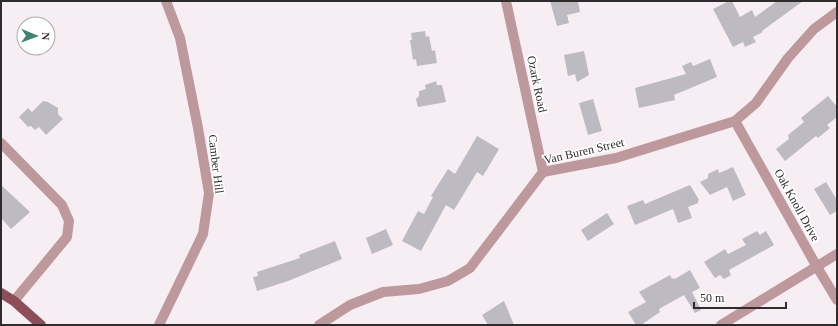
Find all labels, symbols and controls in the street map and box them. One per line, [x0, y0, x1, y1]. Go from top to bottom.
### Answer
north arrow [16, 16, 56, 56]
text: N [40, 32, 52, 40]
street label: Ozark Road [524, 54, 550, 114]
street label: Camber Hill [205, 134, 227, 195]
street label: Van Buren Street [542, 135, 626, 167]
street label: Oak Knoll Drive [771, 166, 823, 244]
scale bar [694, 284, 786, 310]
text: 50 m [700, 291, 725, 305]

